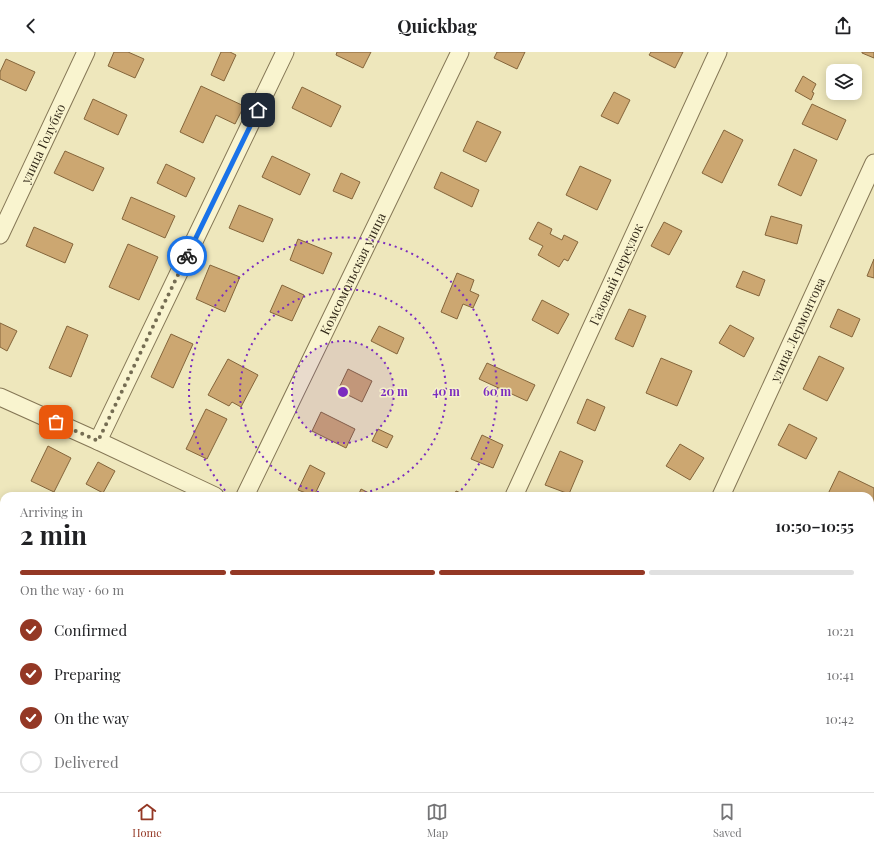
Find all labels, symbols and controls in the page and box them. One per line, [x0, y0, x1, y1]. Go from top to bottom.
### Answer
text: Quickbag [397, 14, 477, 38]
icon: back [20, 15, 42, 37]
icon: share [832, 15, 854, 37]
map controls [826, 64, 862, 100]
button: layers [826, 64, 862, 100]
pin [241, 93, 275, 127]
icon: home [247, 99, 269, 121]
street label: улица Голубко [16, 101, 69, 187]
street label: Комсомольская улица [315, 209, 389, 337]
street label: Газовый переулок [585, 220, 646, 328]
courier [167, 236, 207, 276]
icon: bike [176, 245, 198, 267]
street label: улица Лермонтова [765, 274, 829, 386]
text: 20 m [380, 383, 408, 399]
text: 40 m [432, 383, 460, 399]
text: 60 m [483, 383, 511, 399]
centre of rings [336, 385, 350, 399]
pin [39, 405, 73, 439]
icon: bag [45, 411, 67, 433]
text: Arriving in [20, 503, 83, 520]
text: 10:50–10:55 [775, 516, 854, 536]
text: 2 min [20, 517, 87, 552]
text: On the way · 60 m [20, 581, 124, 598]
icon: check [20, 619, 42, 641]
text: Confirmed [54, 620, 127, 640]
text: 10:21 [827, 622, 854, 639]
icon: check [20, 663, 42, 685]
text: Preparing [54, 664, 121, 684]
text: 10:41 [827, 666, 854, 683]
icon: check [20, 707, 42, 729]
text: On the way [54, 708, 129, 728]
text: 10:42 [825, 710, 854, 727]
text: Delivered [54, 752, 119, 772]
tab: Home [132, 801, 162, 840]
tab: Map [426, 801, 448, 840]
tab: Saved [713, 801, 742, 840]

